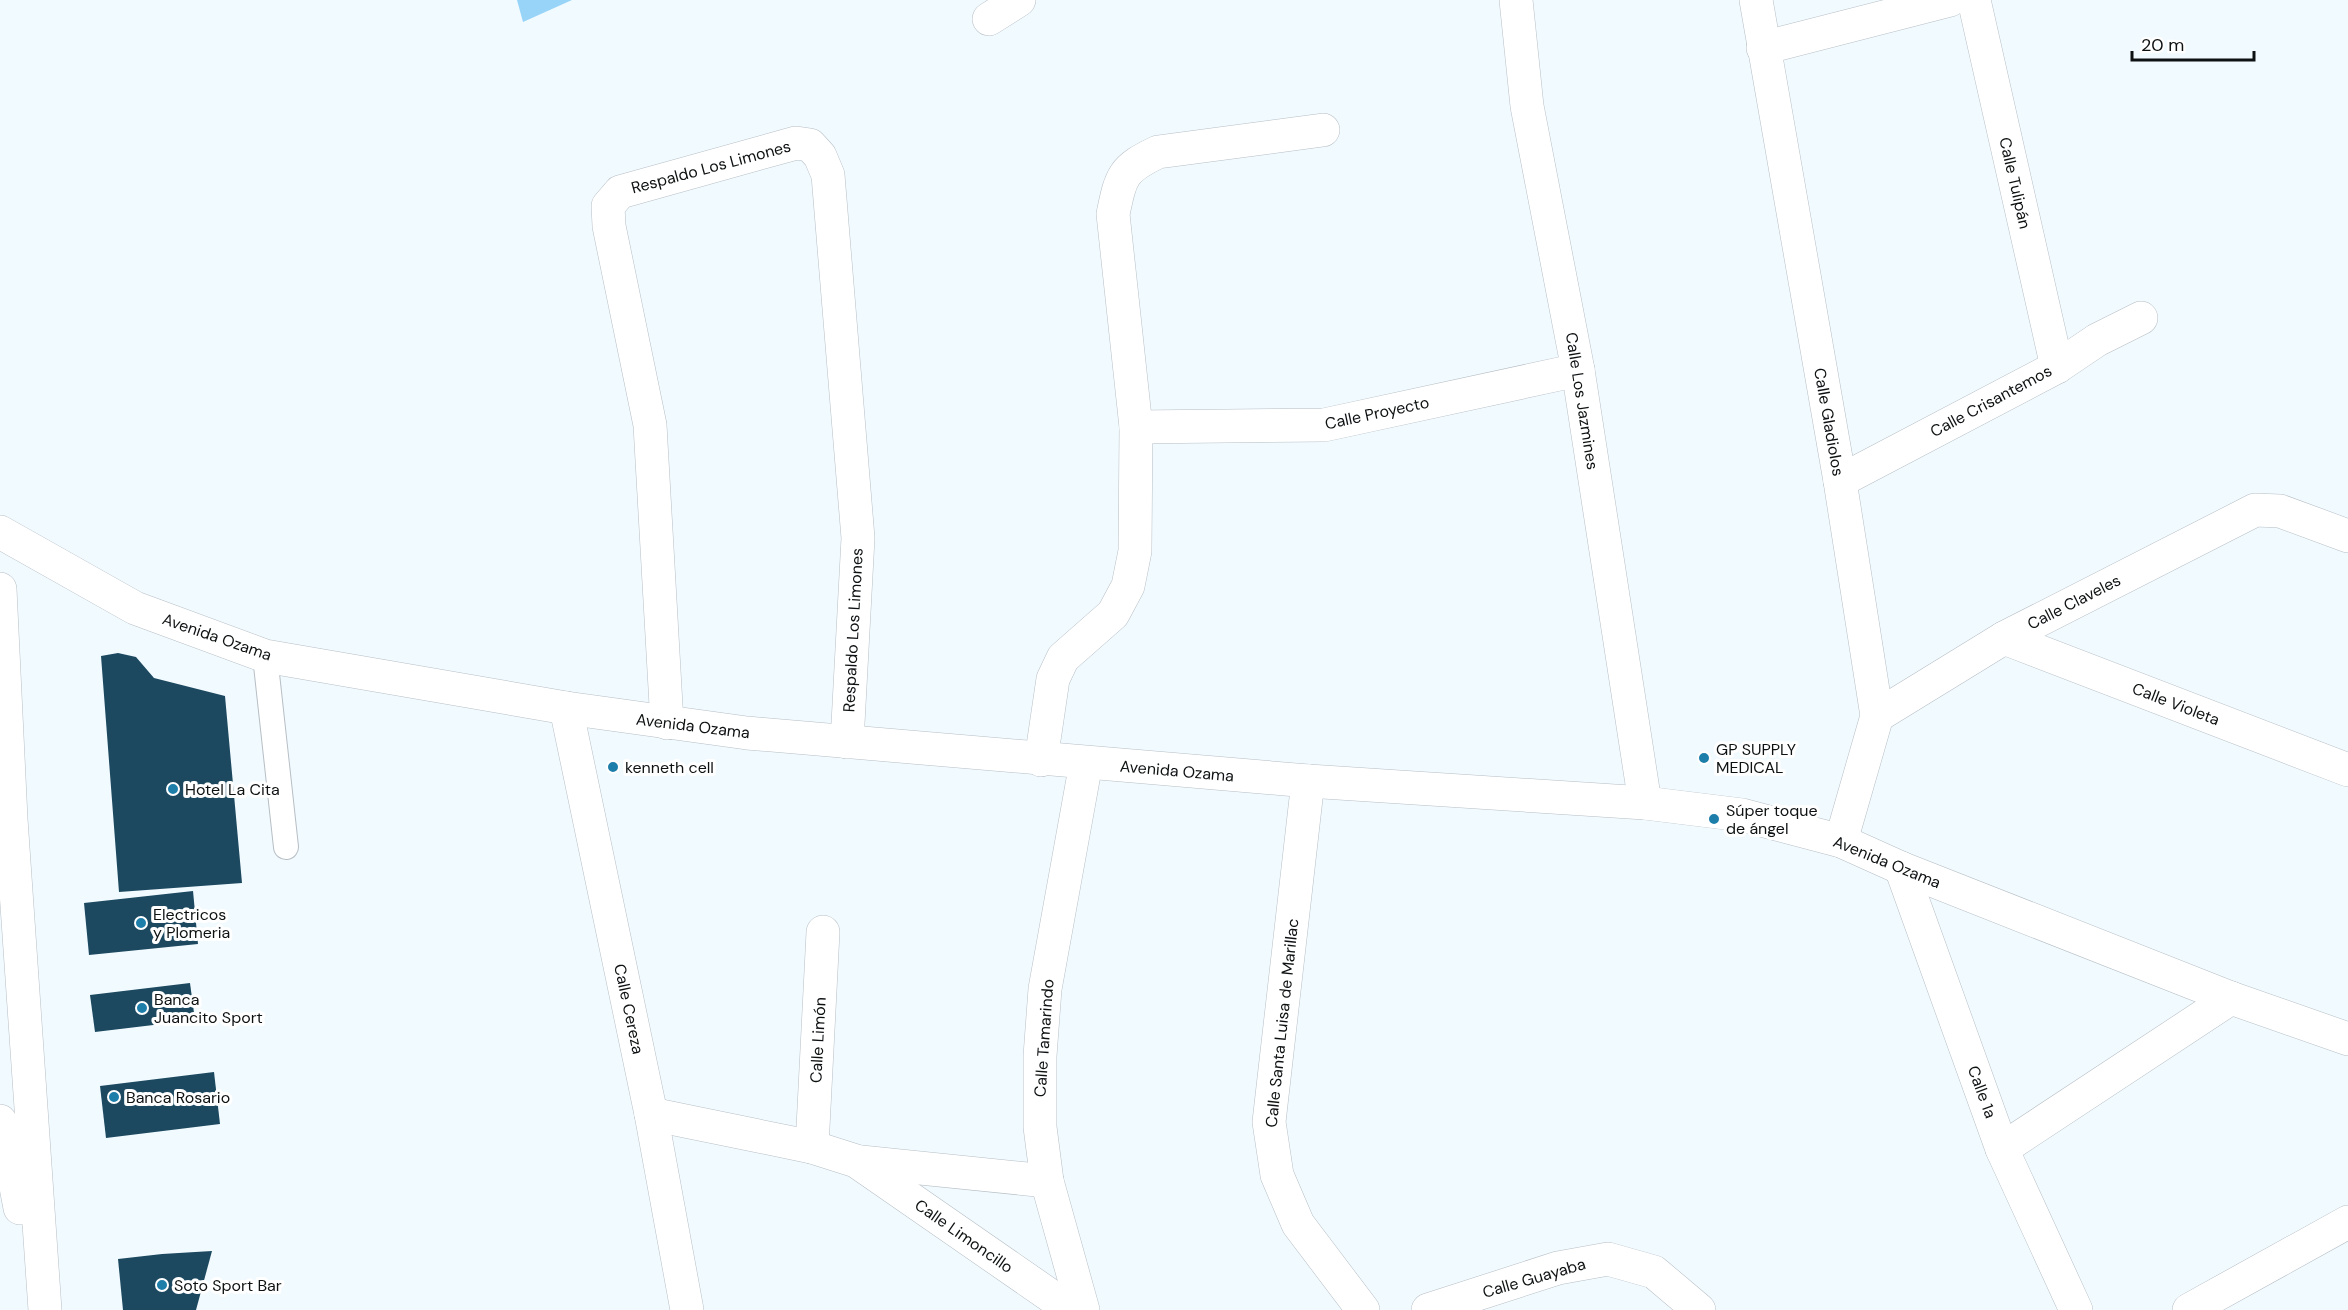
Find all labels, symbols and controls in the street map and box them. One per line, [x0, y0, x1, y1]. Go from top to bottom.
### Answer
scale bar [2132, 24, 2254, 62]
text: 20 m [2141, 33, 2184, 57]
street label: Calle Tulipán [1994, 135, 2036, 231]
street label: Respaldo Los Limones [629, 136, 793, 198]
street label: Calle Los Jazmines [1561, 331, 1603, 471]
street label: Calle Crisantemos [1927, 360, 2055, 442]
street label: Calle Gladiolos [1809, 366, 1849, 478]
street label: Calle Proyecto [1323, 392, 1431, 434]
street label: Respaldo Los Limones [838, 547, 868, 713]
street label: Calle Claveles [2024, 570, 2124, 634]
street label: Avenida Ozama [160, 608, 274, 666]
street label: Calle Violeta [2129, 678, 2223, 730]
street label: Avenida Ozama [635, 709, 751, 743]
place label: GP SUPPLY MEDICAL [1716, 739, 1796, 778]
marker: GP SUPPLY MEDICAL [1697, 751, 1711, 765]
street label: Avenida Ozama [1119, 756, 1235, 786]
place label: kenneth cell [625, 757, 714, 778]
marker: kenneth cell [606, 760, 620, 774]
place label: Hotel La Cita [185, 779, 280, 800]
marker: Hotel La Cita [166, 782, 180, 796]
place label: Súper toque de ángel [1726, 800, 1818, 839]
marker: Súper toque de ángel [1707, 812, 1721, 826]
street label: Avenida Ozama [1830, 831, 1944, 893]
place label: Electricos y Plomeria [153, 904, 230, 943]
marker: Electricos y Plomeria [134, 916, 148, 930]
street label: Calle Santa Luisa de Marillac [1261, 918, 1303, 1128]
street label: Calle Cereza [609, 962, 649, 1056]
street label: Calle Tamarindo [1029, 978, 1059, 1098]
place label: Banca Juancito Sport [154, 989, 263, 1028]
street label: Calle Limón [805, 997, 831, 1083]
marker: Banca Juancito Sport [135, 1001, 149, 1015]
street label: Calle 1a [1963, 1063, 2001, 1121]
place label: Banca Rosario [126, 1087, 230, 1108]
marker: Banca Rosario [107, 1090, 121, 1104]
street label: Calle Limoncillo [911, 1194, 1017, 1278]
street label: Calle Guayaba [1480, 1253, 1588, 1303]
place label: Soto Sport Bar [174, 1275, 282, 1296]
marker: Soto Sport Bar [155, 1278, 169, 1292]

